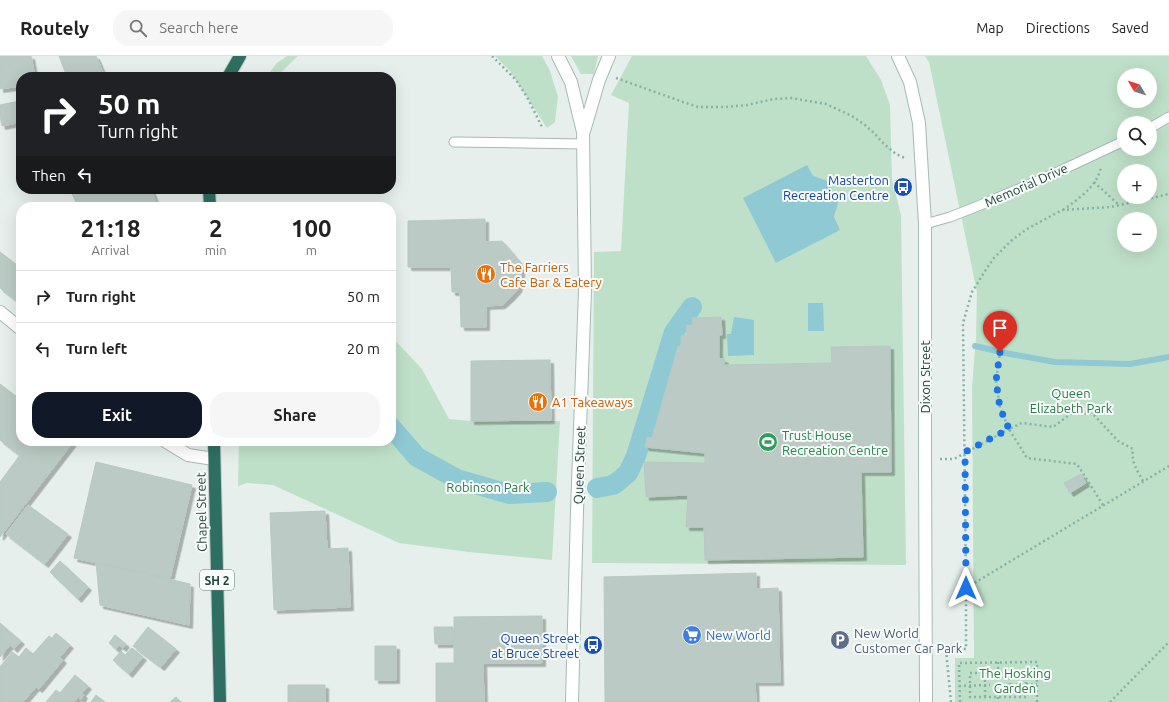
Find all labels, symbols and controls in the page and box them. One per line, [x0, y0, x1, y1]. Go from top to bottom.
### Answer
search box [113, 10, 393, 46]
text: Routely [20, 17, 89, 39]
icon: search [127, 17, 149, 39]
text: Search here [159, 19, 238, 36]
text: Map [976, 20, 1004, 36]
text: Directions [1026, 20, 1090, 36]
text: Saved [1112, 20, 1149, 36]
north arrow [1117, 68, 1157, 108]
map controls [1117, 68, 1157, 252]
icon: right [32, 88, 84, 140]
text: 50 m [98, 88, 160, 119]
button: search [1117, 116, 1157, 156]
text: Turn right [98, 121, 178, 141]
street label: Memorial Drive [982, 160, 1070, 210]
icon: left [74, 164, 96, 186]
button: + [1117, 164, 1157, 204]
text: Then [32, 167, 66, 184]
place label: Masterton Recreation Centre [783, 173, 889, 202]
bus stop icon: Masterton Recreation Centre [892, 176, 914, 198]
button: − [1117, 212, 1157, 252]
text: 21:18 [80, 215, 140, 242]
text: 2 [209, 215, 222, 242]
text: 100 [291, 215, 332, 242]
text: Arrival [91, 243, 129, 257]
text: min [205, 243, 227, 257]
text: m [306, 243, 317, 257]
place label: The Farriers Cafe Bar & Eatery [500, 260, 602, 289]
restaurant icon: The Farriers Cafe Bar & Eatery [475, 263, 497, 285]
icon: right [32, 286, 54, 308]
text: Turn right [66, 288, 136, 305]
text: 50 m [347, 288, 380, 305]
pin [983, 311, 1017, 352]
icon: arrive [989, 317, 1011, 339]
icon: left [32, 338, 54, 360]
text: Turn left [66, 340, 127, 357]
text: 20 m [347, 340, 380, 357]
street label: Dixon Street [918, 340, 932, 414]
park label: Queen Elizabeth Park [1030, 386, 1113, 415]
restaurant icon: A1 Takeaways [527, 391, 549, 413]
button: Exit [32, 392, 202, 438]
button: Share [210, 392, 380, 438]
place label: A1 Takeaways [552, 395, 633, 409]
street label: Queen Street [571, 425, 588, 505]
place label: Trust House Recreation Centre [782, 428, 888, 457]
sports icon: Trust House Recreation Centre [757, 431, 779, 453]
street label: Chapel Street [193, 472, 209, 552]
park label: Robinson Park [446, 480, 530, 494]
position arrow [945, 567, 987, 609]
road number: SH 2 [200, 570, 234, 590]
supermarket icon: New World [681, 624, 703, 646]
place label: New World Customer Car Park [854, 626, 963, 655]
place label: New World [706, 628, 771, 642]
parking icon: New World Customer Car Park [829, 629, 851, 651]
place label: Queen Street at Bruce Street [491, 631, 579, 660]
bus stop icon: Queen Street at Bruce Street [582, 634, 604, 656]
park label: The Hosking Garden [979, 666, 1051, 695]

